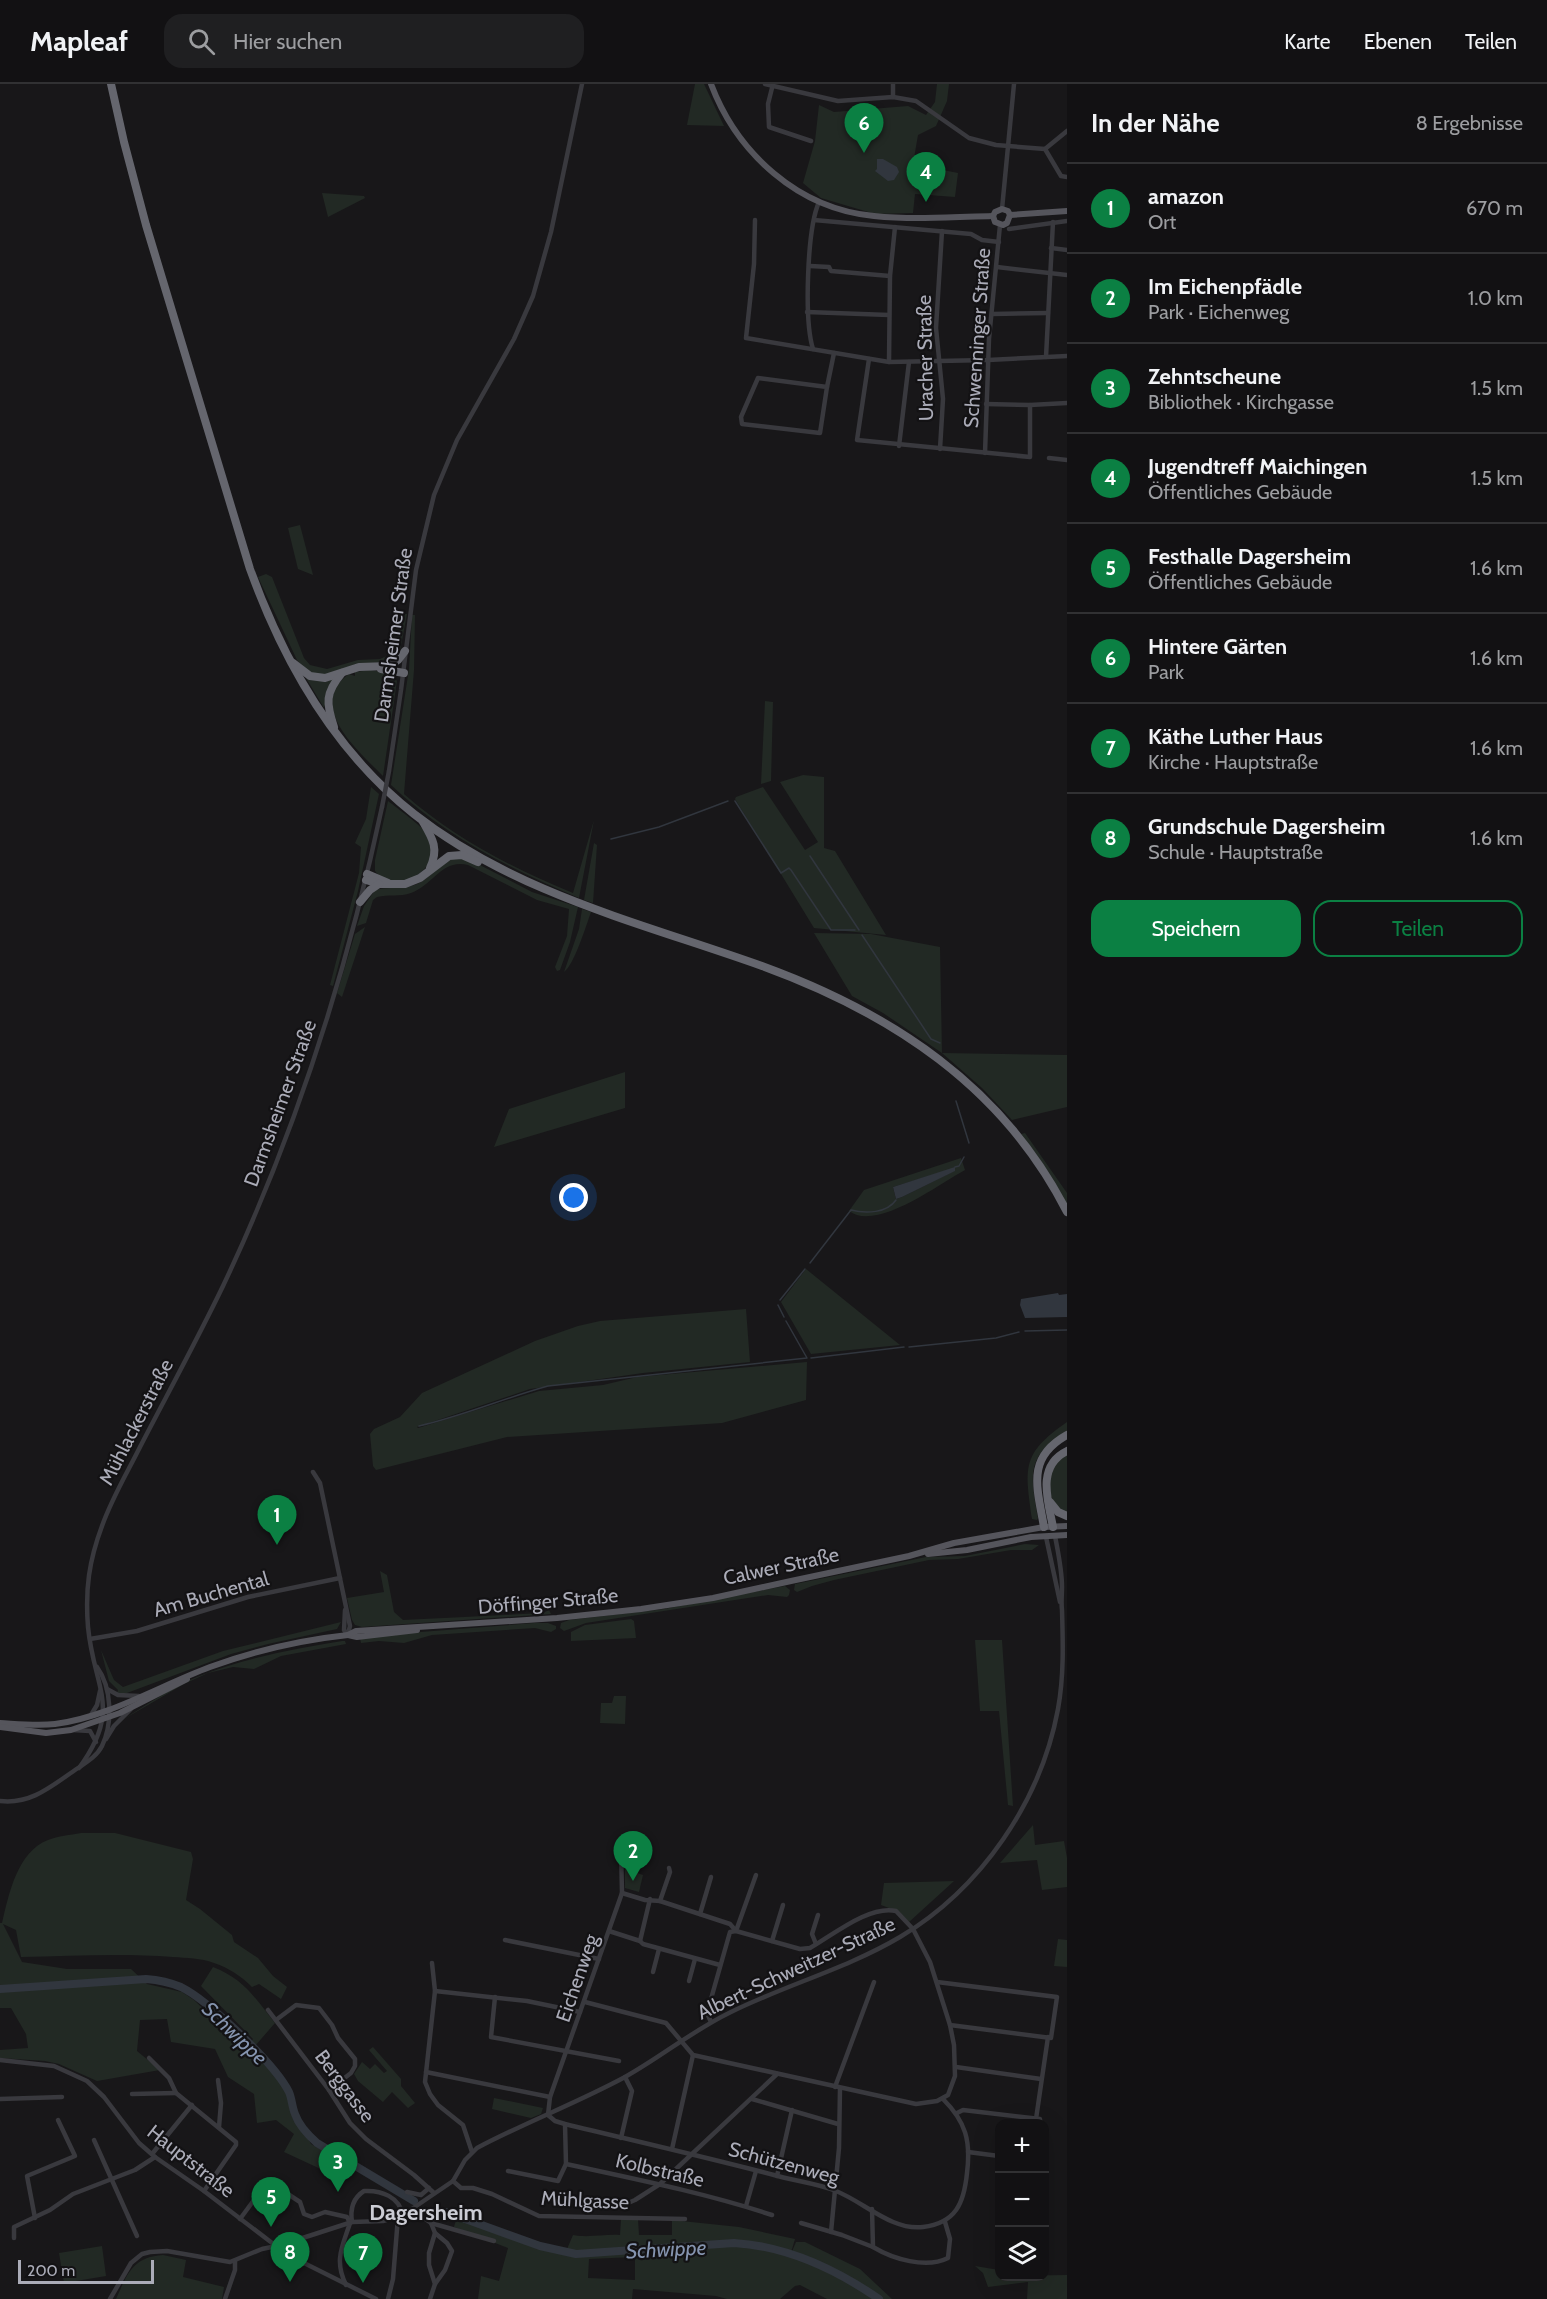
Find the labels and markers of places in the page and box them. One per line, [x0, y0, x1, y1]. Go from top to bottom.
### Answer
pin: 6 [844, 104, 884, 153]
pin: 4 [906, 152, 946, 202]
pin: 1 [258, 1496, 296, 1545]
pin: 2 [614, 1832, 652, 1881]
pin: 3 [318, 2142, 358, 2192]
pin: 5 [252, 2178, 290, 2227]
pin: 8 [270, 2232, 310, 2282]
pin: 7 [344, 2234, 382, 2283]

